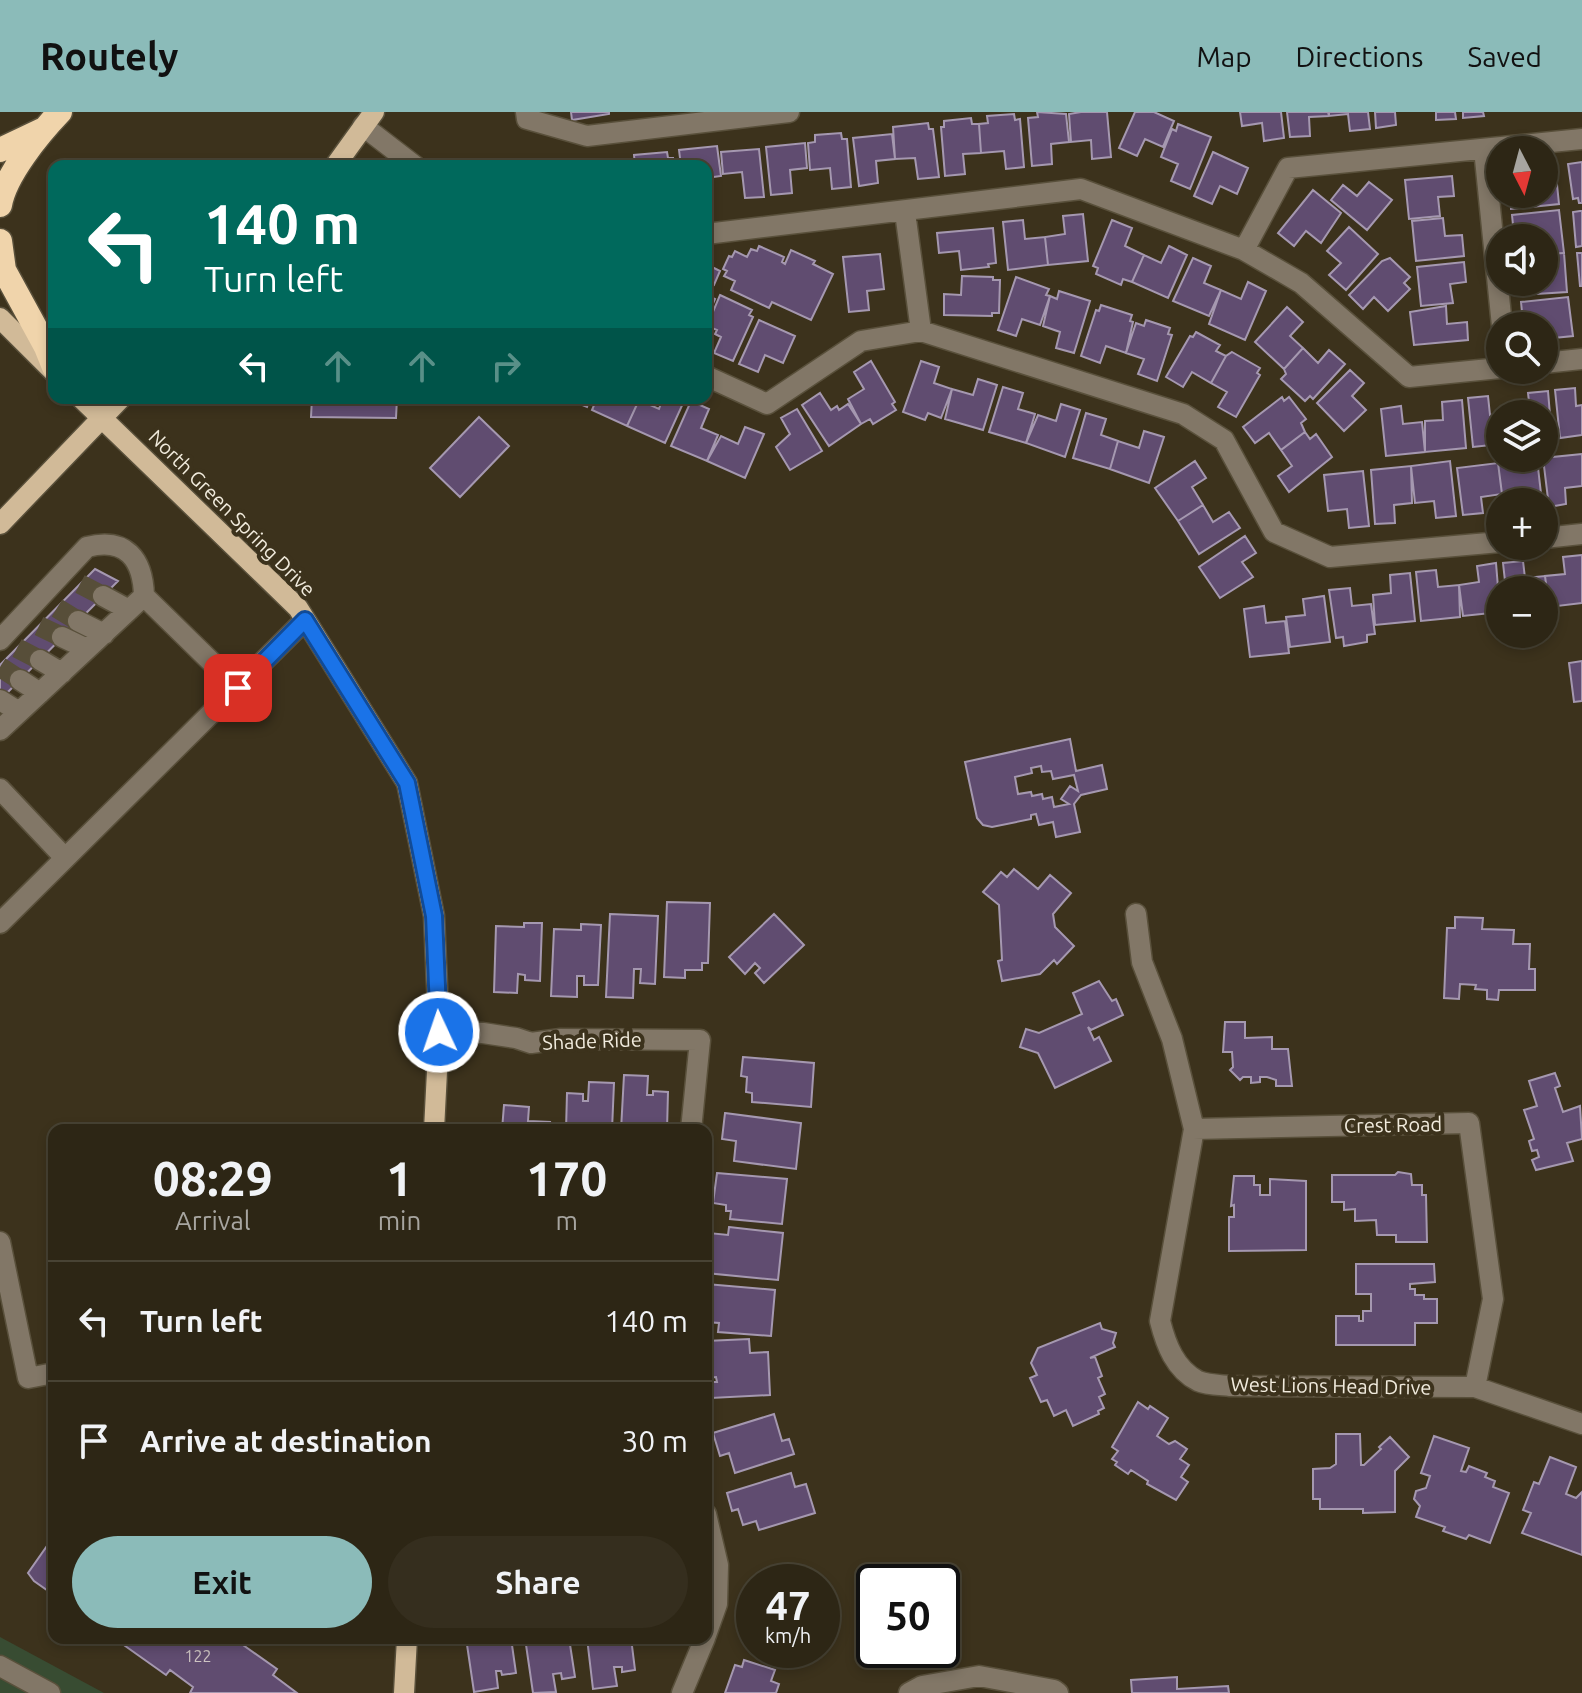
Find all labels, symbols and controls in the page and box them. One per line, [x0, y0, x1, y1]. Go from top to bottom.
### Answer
text: Routely [40, 35, 178, 77]
text: Map [1196, 41, 1252, 72]
text: Directions [1296, 41, 1423, 72]
text: Saved [1467, 41, 1542, 72]
north arrow [1486, 136, 1558, 208]
map controls [1486, 136, 1558, 648]
icon: left [72, 192, 176, 296]
text: 140 m [204, 192, 360, 255]
button: sound [1486, 224, 1558, 296]
text: Turn left [204, 258, 343, 299]
button: search [1486, 312, 1558, 384]
icon: left [232, 344, 276, 388]
icon: ahead [316, 344, 360, 388]
icon: ahead [400, 344, 444, 388]
icon: right [484, 344, 528, 388]
button: layers [1486, 400, 1558, 472]
street label: North Green Spring Drive [144, 425, 320, 601]
button: + [1486, 488, 1558, 560]
button: − [1486, 576, 1558, 648]
pin [204, 654, 272, 722]
icon: arrive [216, 666, 260, 710]
position arrow [397, 990, 481, 1074]
street label: Shade Ride [542, 1027, 642, 1054]
street label: Crest Road [1344, 1112, 1442, 1137]
text: 08:29 [153, 1151, 273, 1205]
text: 1 [386, 1151, 413, 1205]
text: 170 [526, 1151, 607, 1205]
text: Arrival [175, 1206, 251, 1235]
text: min [378, 1206, 421, 1235]
text: m [555, 1206, 578, 1235]
icon: left [72, 1299, 116, 1343]
text: Turn left [140, 1304, 262, 1338]
text: 140 m [604, 1304, 688, 1338]
street label: West Lions Head Drive [1231, 1372, 1431, 1399]
icon: arrive [72, 1419, 116, 1463]
text: Arrive at destination [140, 1424, 432, 1458]
text: 30 m [621, 1424, 688, 1458]
button: Exit [72, 1536, 372, 1628]
button: Share [388, 1536, 688, 1628]
speed limit sign: 50 [856, 1564, 960, 1668]
text: 47 [765, 1583, 811, 1628]
text: km/h [765, 1624, 811, 1647]
house number: 122 [184, 1647, 212, 1665]

